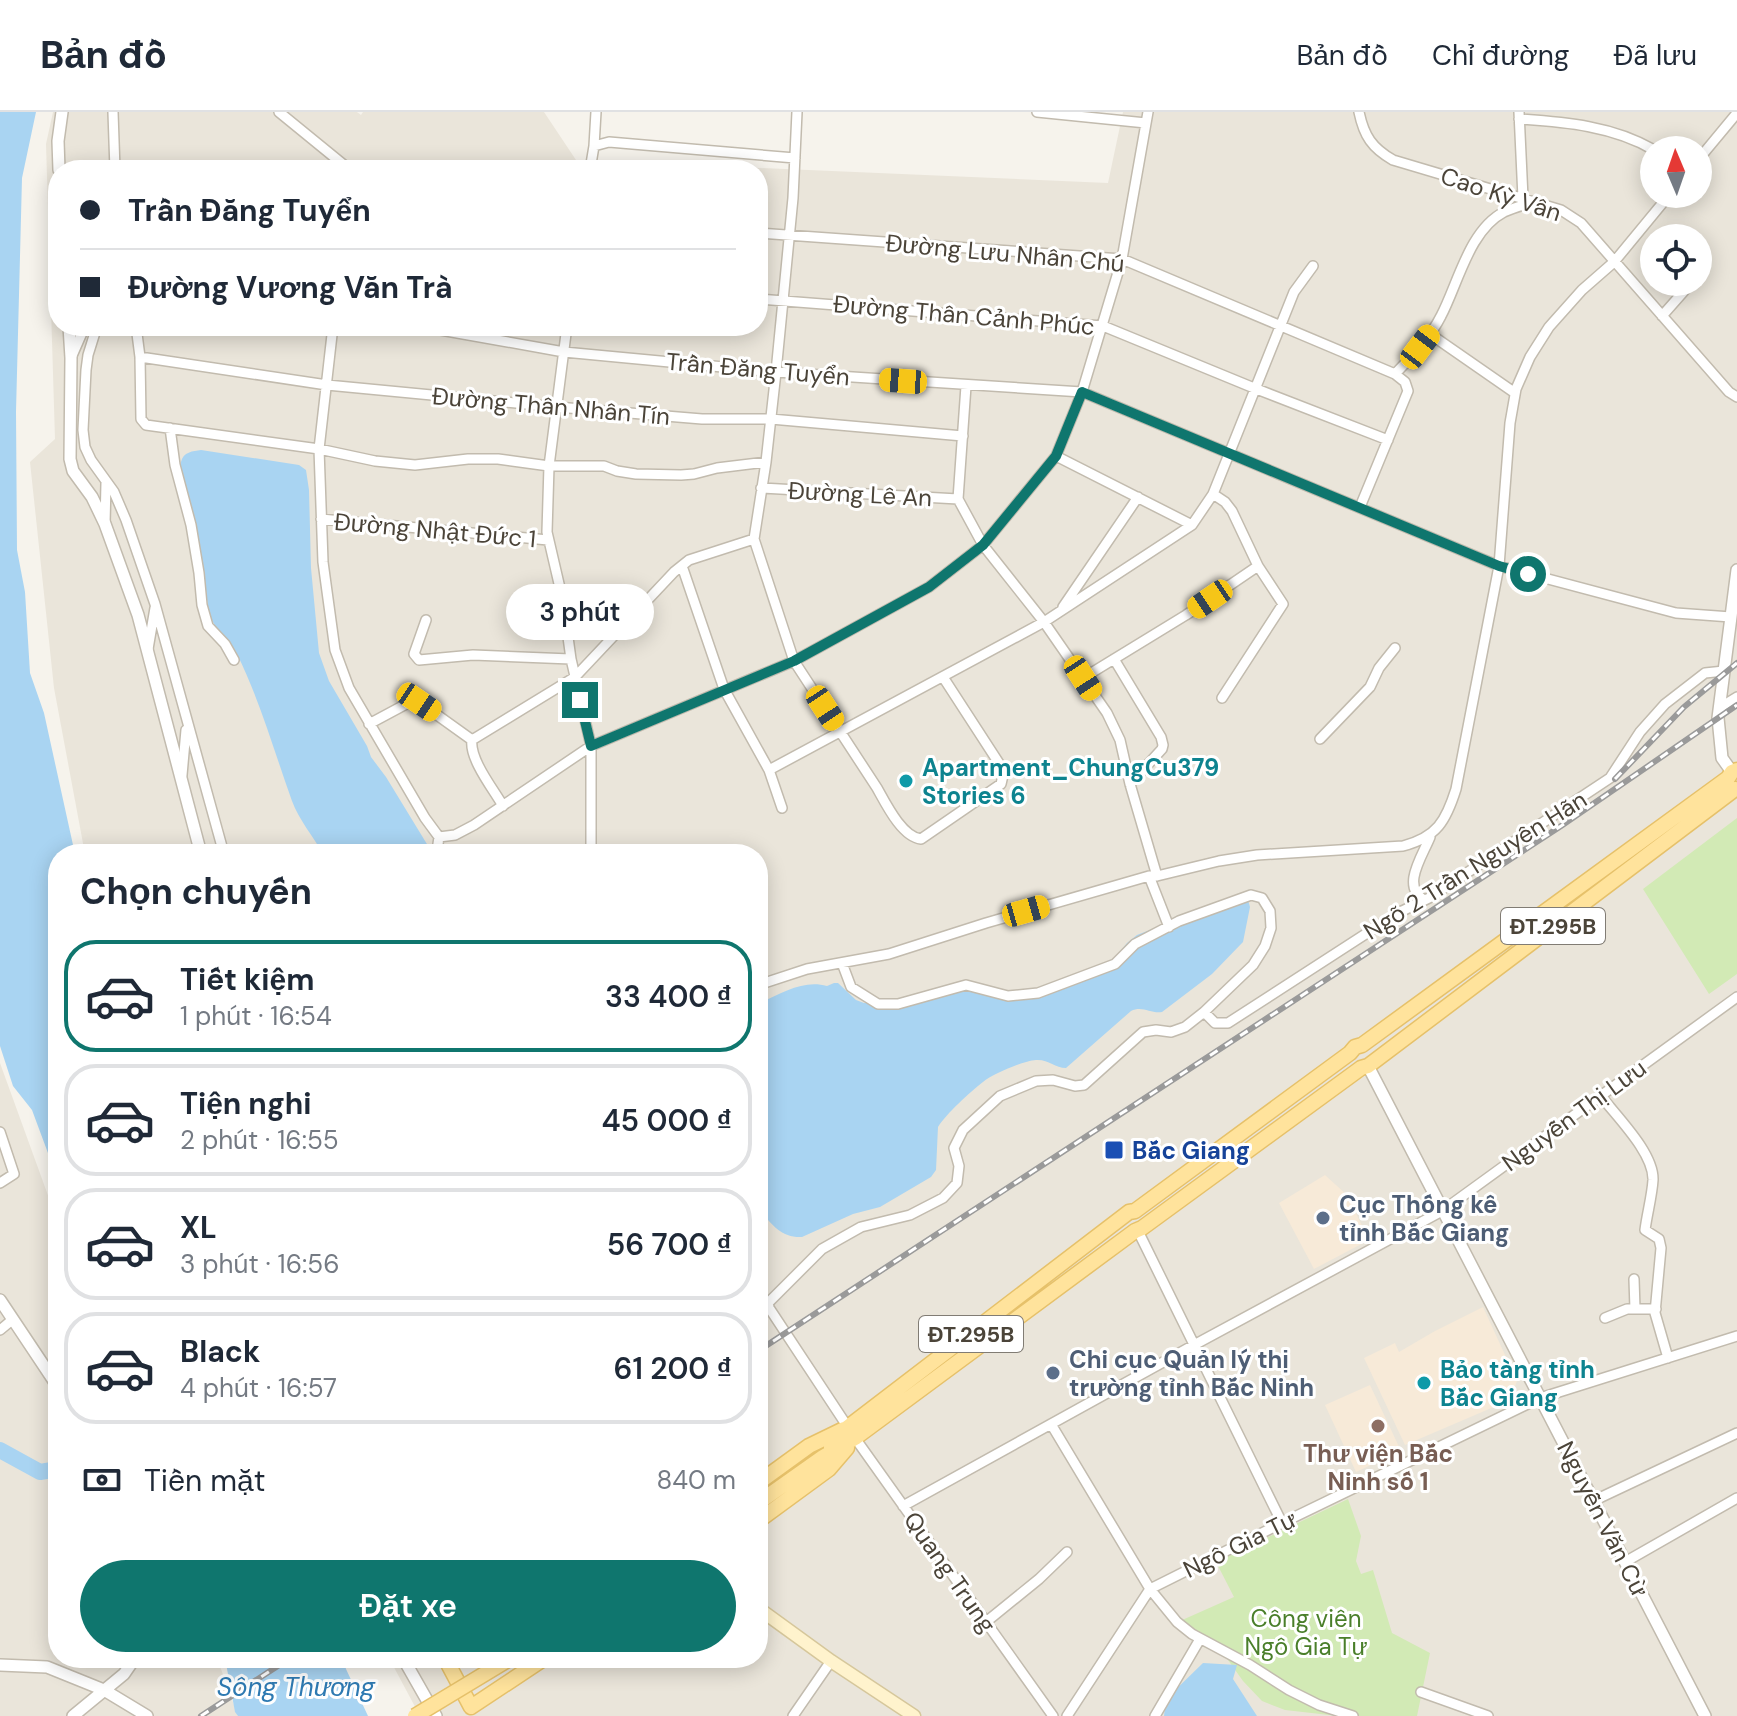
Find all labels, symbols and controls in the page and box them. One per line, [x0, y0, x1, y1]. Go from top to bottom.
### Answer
text: Bản đồ [40, 30, 167, 80]
text: Bản đồ [1296, 37, 1388, 74]
text: Chỉ đường [1432, 37, 1569, 74]
text: Đã lưu [1613, 37, 1697, 74]
north arrow [1640, 136, 1712, 208]
map controls [1640, 136, 1712, 296]
street label: Cao Kỳ Vân [1437, 160, 1565, 228]
text: Trần Đăng Tuyển [128, 191, 371, 230]
button: locate [1640, 224, 1712, 296]
street label: Đường Lưu Nhân Chú [884, 227, 1126, 279]
text: Đường Vương Văn Trà [128, 268, 452, 307]
street label: Đường Thân Cảnh Phúc [832, 288, 1096, 342]
car [1396, 321, 1444, 373]
street label: Trần Đăng Tuyển [665, 346, 851, 392]
car [878, 367, 928, 395]
street label: Đường Thân Nhân Tín [431, 380, 671, 432]
street label: Đường Lê An [787, 475, 933, 513]
street label: Đường Nhật Đức 1 [333, 506, 537, 554]
route start [1510, 556, 1546, 592]
car [1183, 576, 1237, 622]
callout: 3 phút [506, 584, 654, 640]
text: 3 phút [539, 595, 621, 629]
car [1060, 651, 1106, 705]
car [392, 679, 446, 725]
car [802, 681, 848, 735]
route end [562, 682, 598, 718]
place label: Apartment_ChungCu379 Stories 6 [922, 752, 1219, 811]
marker: Apartment_ChungCu379 Stories 6 [897, 772, 915, 790]
street label: Ngõ 2 Trần Nguyên Hãn [1358, 784, 1592, 946]
text: Chọn chuyến [80, 868, 312, 915]
car [1000, 893, 1052, 929]
road number: ĐT.295B [1501, 908, 1605, 944]
icon: car [84, 960, 156, 1032]
text: Tiết kiệm [180, 960, 315, 999]
text: 33 400 ₫ [605, 977, 732, 1016]
text: 1 phút · 16:54 [180, 999, 332, 1033]
street label: Nguyễn Thị Lưu [1496, 1052, 1652, 1178]
icon: car [84, 1084, 156, 1156]
text: Tiện nghi [180, 1084, 312, 1123]
text: 45 000 ₫ [601, 1101, 732, 1140]
text: 2 phút · 16:55 [180, 1123, 339, 1157]
place label: Bắc Giang [1132, 1135, 1250, 1166]
marker: Bắc Giang [1103, 1139, 1125, 1161]
place label: Cục Thống kê tỉnh Bắc Giang [1339, 1189, 1509, 1248]
icon: car [84, 1208, 156, 1280]
text: XL [180, 1208, 217, 1247]
marker: Cục Thống kê tỉnh Bắc Giang [1314, 1209, 1332, 1227]
text: 56 700 ₫ [607, 1225, 732, 1264]
text: 3 phút · 16:56 [180, 1247, 339, 1281]
road number: ĐT.295B [919, 1316, 1023, 1352]
icon: car [84, 1332, 156, 1404]
text: Black [180, 1332, 260, 1371]
place label: Chi cục Quản lý thị trường tỉnh Bắc Ninh [1069, 1344, 1314, 1403]
text: 61 200 ₫ [614, 1349, 732, 1388]
place label: Bảo tàng tỉnh Bắc Giang [1440, 1354, 1595, 1413]
marker: Chi cục Quản lý thị trường tỉnh Bắc Ninh [1044, 1364, 1062, 1382]
text: 4 phút · 16:57 [180, 1371, 337, 1405]
marker: Bảo tàng tỉnh Bắc Giang [1415, 1374, 1433, 1392]
marker: Thư viện Bắc Ninh số 1 [1369, 1417, 1387, 1435]
street label: Nguyễn Văn Cừ [1550, 1436, 1656, 1602]
place label: Thư viện Bắc Ninh số 1 [1303, 1438, 1453, 1497]
icon: cash [80, 1458, 124, 1502]
text: Tiền mặt [144, 1461, 265, 1500]
text: 840 m [657, 1463, 736, 1497]
street label: Ngô Gia Tự [1178, 1503, 1302, 1585]
street label: Quang Trung [897, 1505, 1003, 1639]
button: Đặt xe [80, 1560, 736, 1652]
park label: Công viên Ngô Gia Tự [1244, 1603, 1368, 1662]
water label: Sông Thương [217, 1670, 376, 1704]

